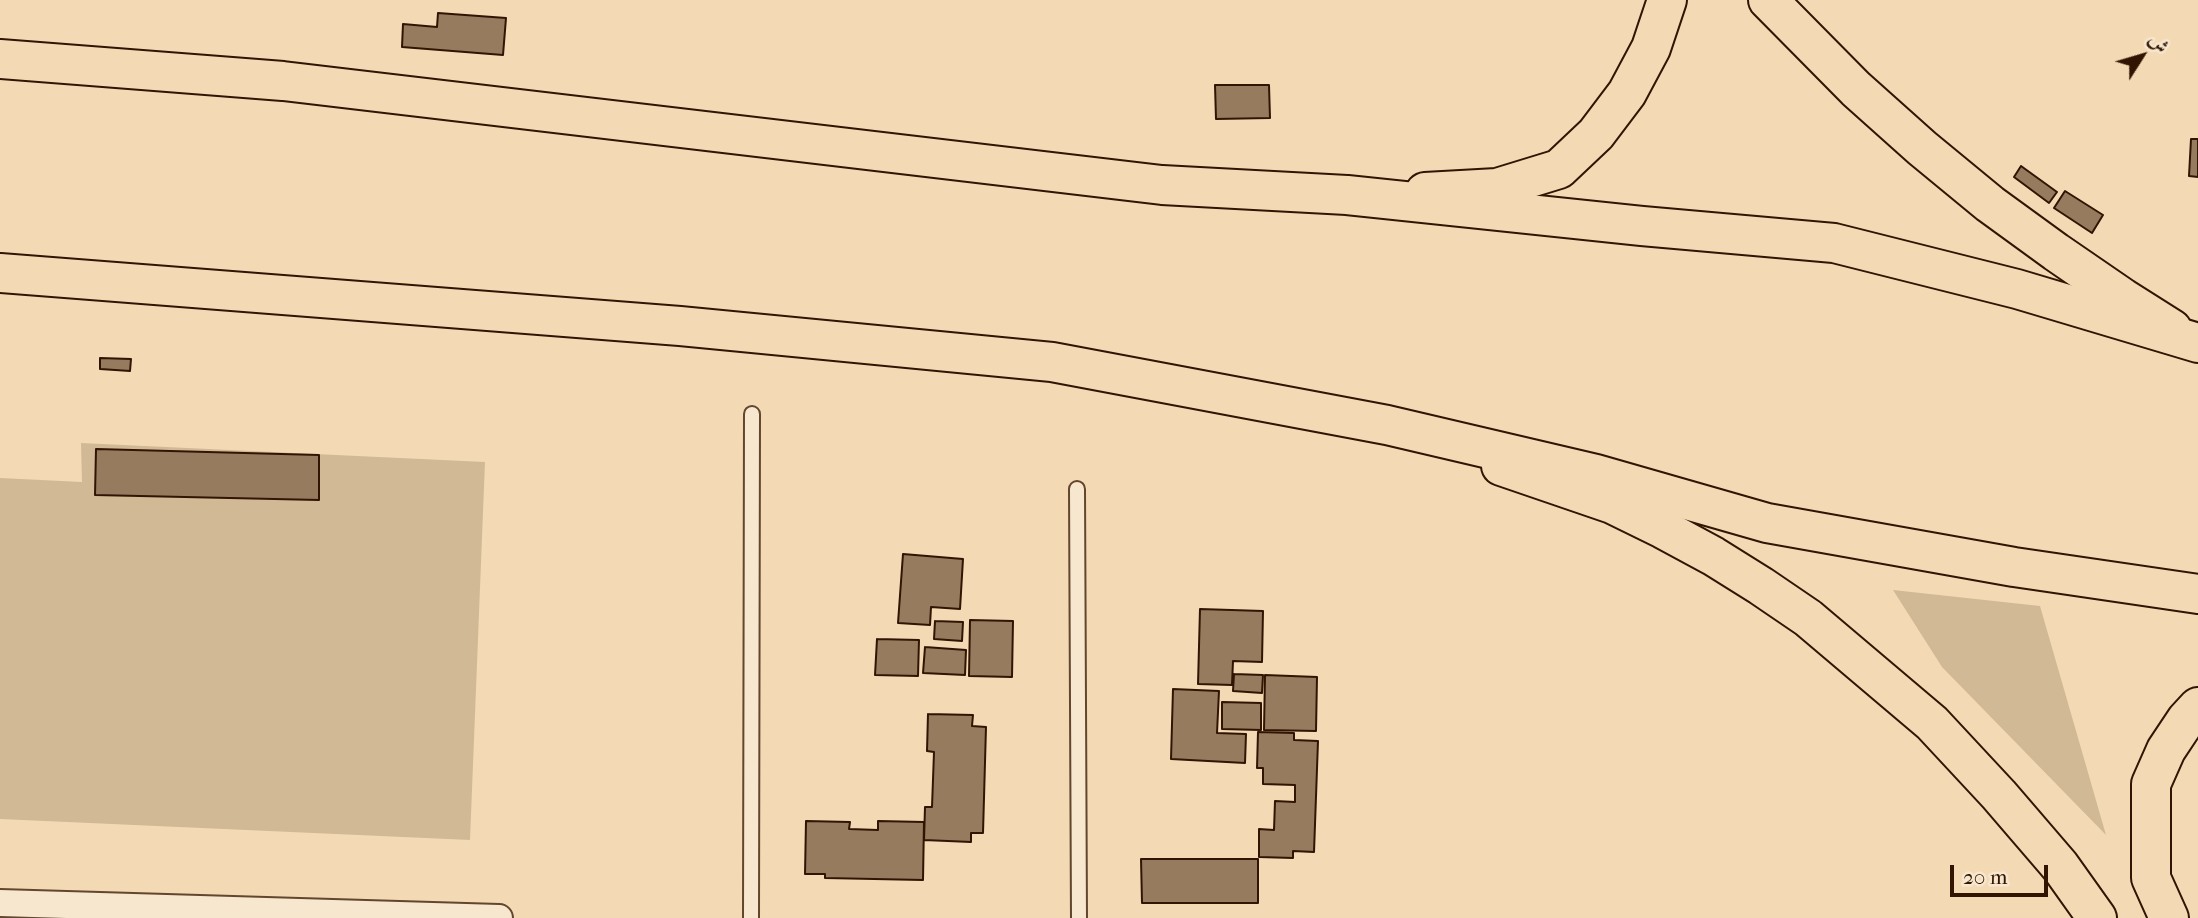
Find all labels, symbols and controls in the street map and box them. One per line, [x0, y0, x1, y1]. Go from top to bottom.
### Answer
north arrow [2107, 21, 2177, 91]
text: ش [2144, 29, 2173, 58]
scale bar [1953, 852, 2051, 896]
text: 20 m [1963, 865, 2007, 889]

